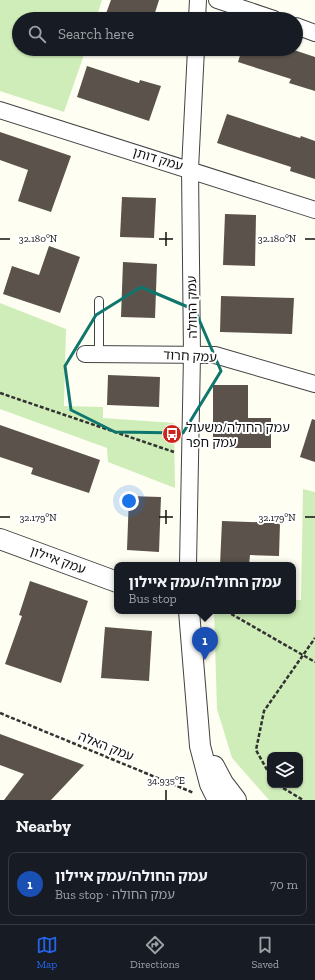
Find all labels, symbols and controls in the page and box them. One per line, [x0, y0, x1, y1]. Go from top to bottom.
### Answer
search box [12, 12, 303, 56]
icon: search [26, 23, 48, 45]
text: Search here [58, 25, 134, 43]
street label: עמק דותן [131, 144, 185, 174]
text: 32.180°N [19, 233, 58, 245]
text: 32.180°N [258, 233, 297, 245]
street label: עמק החולה [184, 275, 200, 339]
street label: עמק חרוד [163, 347, 218, 365]
place label: עמק החולה/משעול עמק חפר [186, 420, 290, 450]
bus stop icon: עמק החולה/משעול עמק חפר [161, 423, 183, 445]
your location [119, 491, 139, 511]
text: 32.179°N [19, 512, 57, 524]
text: 32.179°N [258, 512, 296, 524]
street label: עמק איילון [28, 543, 88, 577]
popup [114, 562, 296, 614]
text: עמק החולה/עמק איילון [129, 573, 281, 591]
text: Bus stop [129, 591, 177, 606]
pin: 1 [192, 627, 218, 660]
street label: עמק האלה [76, 728, 136, 764]
map controls [267, 752, 303, 788]
button: layers [267, 752, 303, 788]
text: 34.935°E [147, 775, 185, 787]
text: Nearby [16, 816, 71, 836]
text: עמק החולה/עמק איילון [55, 867, 208, 885]
text: 1 [27, 877, 33, 892]
text: 70 m [270, 877, 298, 892]
text: Bus stop · עמק החולה [55, 887, 175, 902]
tab: Map [36, 934, 58, 971]
tab: Directions [130, 934, 180, 971]
tab: Saved [251, 934, 279, 971]

